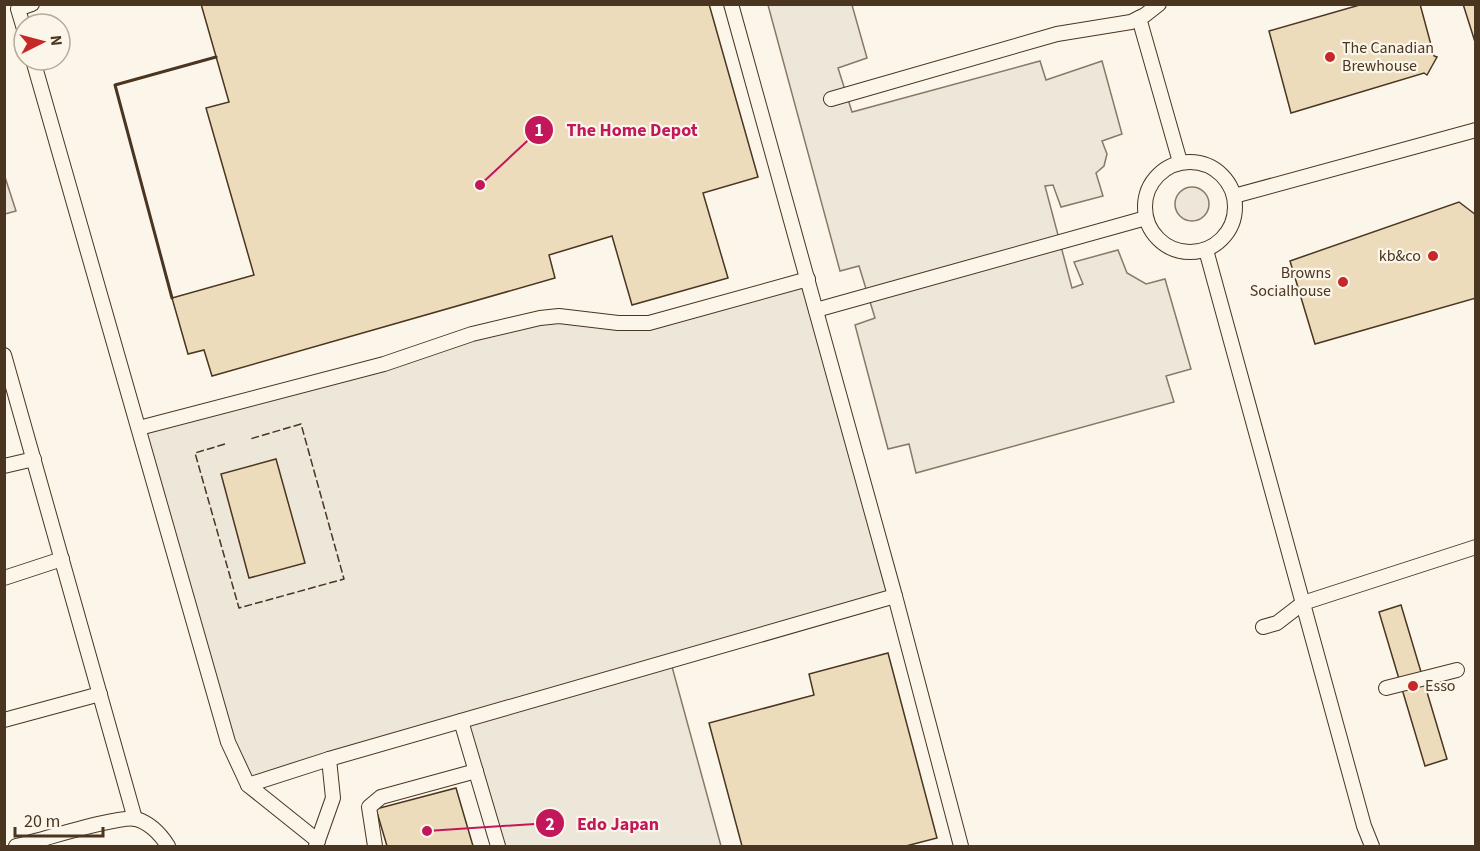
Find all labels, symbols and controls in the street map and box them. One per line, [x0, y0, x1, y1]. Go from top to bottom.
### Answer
north arrow [12, 12, 72, 72]
text: N [44, 34, 67, 47]
place label: The Canadian Brewhouse [1342, 37, 1434, 77]
marker: The Canadian Brewhouse [1323, 50, 1337, 64]
callout: The Home Depot [524, 112, 709, 148]
text: 1 [534, 118, 544, 143]
text: The Home Depot [566, 118, 698, 143]
place label: kb&co [1379, 245, 1421, 267]
marker: kb&co [1426, 249, 1440, 263]
place label: Browns Socialhouse [1250, 262, 1331, 302]
marker: Browns Socialhouse [1336, 275, 1350, 289]
place label: Esso [1425, 675, 1456, 697]
marker: Esso [1406, 679, 1420, 693]
scale bar [15, 800, 104, 838]
callout: Edo Japan [535, 805, 671, 841]
text: 20 m [24, 809, 60, 834]
text: 2 [545, 812, 555, 837]
text: Edo Japan [577, 812, 659, 837]

